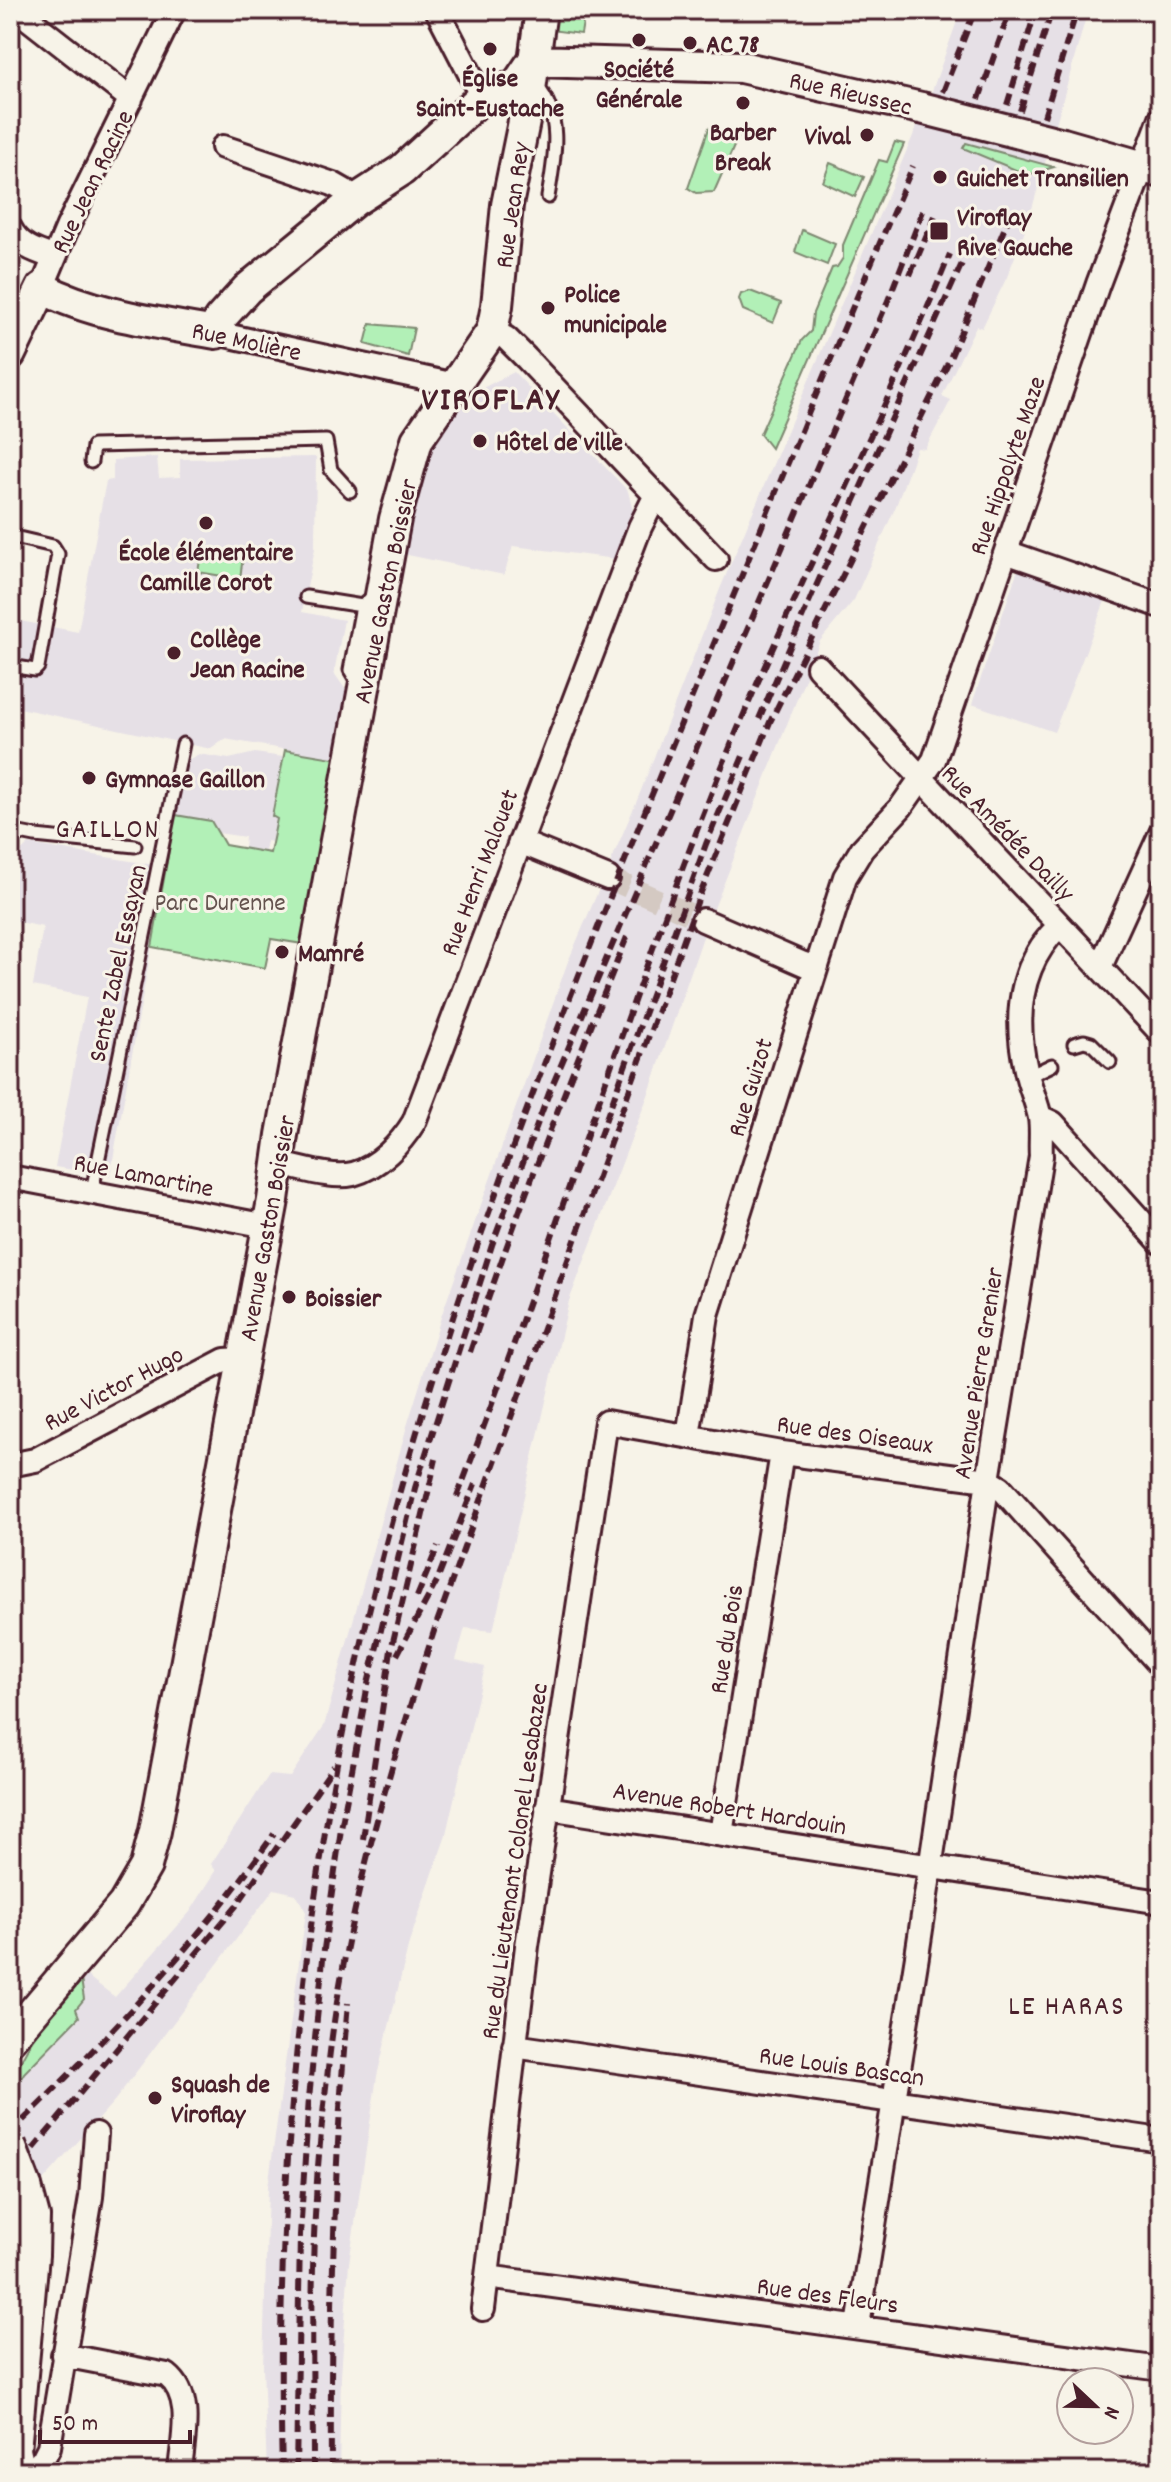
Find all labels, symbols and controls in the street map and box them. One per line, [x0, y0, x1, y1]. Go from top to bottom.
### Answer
place label: AC 78 [706, 28, 759, 65]
marker: Société Générale [630, 31, 648, 49]
marker: AC 78 [681, 34, 699, 52]
marker: Église Saint-Eustache [481, 40, 499, 58]
place label: Société Générale [595, 53, 683, 120]
place label: Église Saint-Eustache [416, 62, 564, 129]
street label: Rue Rieussec [785, 63, 915, 128]
marker: Barber Break [734, 94, 752, 112]
street label: Rue Jean Racine [43, 104, 145, 261]
place label: Barber Break [710, 116, 777, 183]
place label: Vival [805, 120, 852, 157]
marker: Vival [858, 126, 876, 144]
street label: Rue Jean Rey [487, 140, 542, 271]
place label: Guichet Transilien [956, 162, 1129, 199]
marker: Guichet Transilien [931, 168, 949, 186]
place label: Viroflay Rive Gauche [957, 201, 1073, 268]
marker: Viroflay Rive Gauche [928, 220, 950, 242]
place label: Police municipale [564, 278, 667, 345]
marker: Police municipale [539, 299, 557, 317]
street label: Rue Molière [188, 314, 305, 373]
street label: Rue Hippolyte Maze [961, 372, 1057, 561]
district label: VIROFLAY [421, 378, 561, 427]
place label: Hôtel de ville [496, 426, 623, 463]
marker: Hôtel de ville [471, 432, 489, 450]
street label: Avenue Gaston Boissier [346, 476, 429, 708]
marker: École élémentaire Camille Corot [197, 514, 215, 532]
place label: École élémentaire Camille Corot [119, 536, 293, 603]
place label: Collège Jean Racine [190, 623, 305, 690]
marker: Collège Jean Racine [165, 644, 183, 662]
street label: Rue Amédée Dailly [931, 757, 1082, 912]
place label: Gymnase Gaillon [105, 763, 265, 800]
marker: Gymnase Gaillon [80, 769, 98, 787]
street label: Rue Henri Malouet [432, 784, 530, 962]
district label: GAILLON [56, 812, 160, 852]
street label: Sente Zabel Essayan [80, 862, 158, 1066]
park label: Parc Durenne [154, 886, 286, 923]
place label: Mamré [298, 937, 364, 974]
marker: Mamré [273, 943, 291, 961]
street label: Rue Guizot [720, 1034, 785, 1142]
street label: Avenue Gaston Boissier [231, 1112, 308, 1345]
street label: Rue Lamartine [70, 1146, 216, 1209]
street label: Avenue Pierre Grenier [945, 1265, 1016, 1482]
place label: Boissier [305, 1282, 382, 1319]
marker: Boissier [280, 1288, 298, 1306]
street label: Rue Victor Hugo [38, 1338, 191, 1442]
street label: Rue des Oiseaux [774, 1407, 935, 1466]
street label: Rue du Bois [702, 1582, 755, 1697]
street label: Rue du Lieutenant Colonel Lesabazec [473, 1681, 560, 2042]
street label: Avenue Robert Hardouin [610, 1774, 849, 1847]
district label: LE HARAS [1008, 1989, 1126, 2029]
street label: Rue Louis Bascan [757, 2039, 927, 2098]
place label: Squash de Viroflay [171, 2068, 270, 2135]
marker: Squash de Viroflay [146, 2089, 164, 2107]
street label: Rue des Fleurs [754, 2269, 901, 2326]
north arrow [1055, 2366, 1135, 2446]
scale bar [40, 2394, 190, 2444]
text: N [1094, 2401, 1127, 2423]
text: 50 m [52, 2408, 98, 2442]

